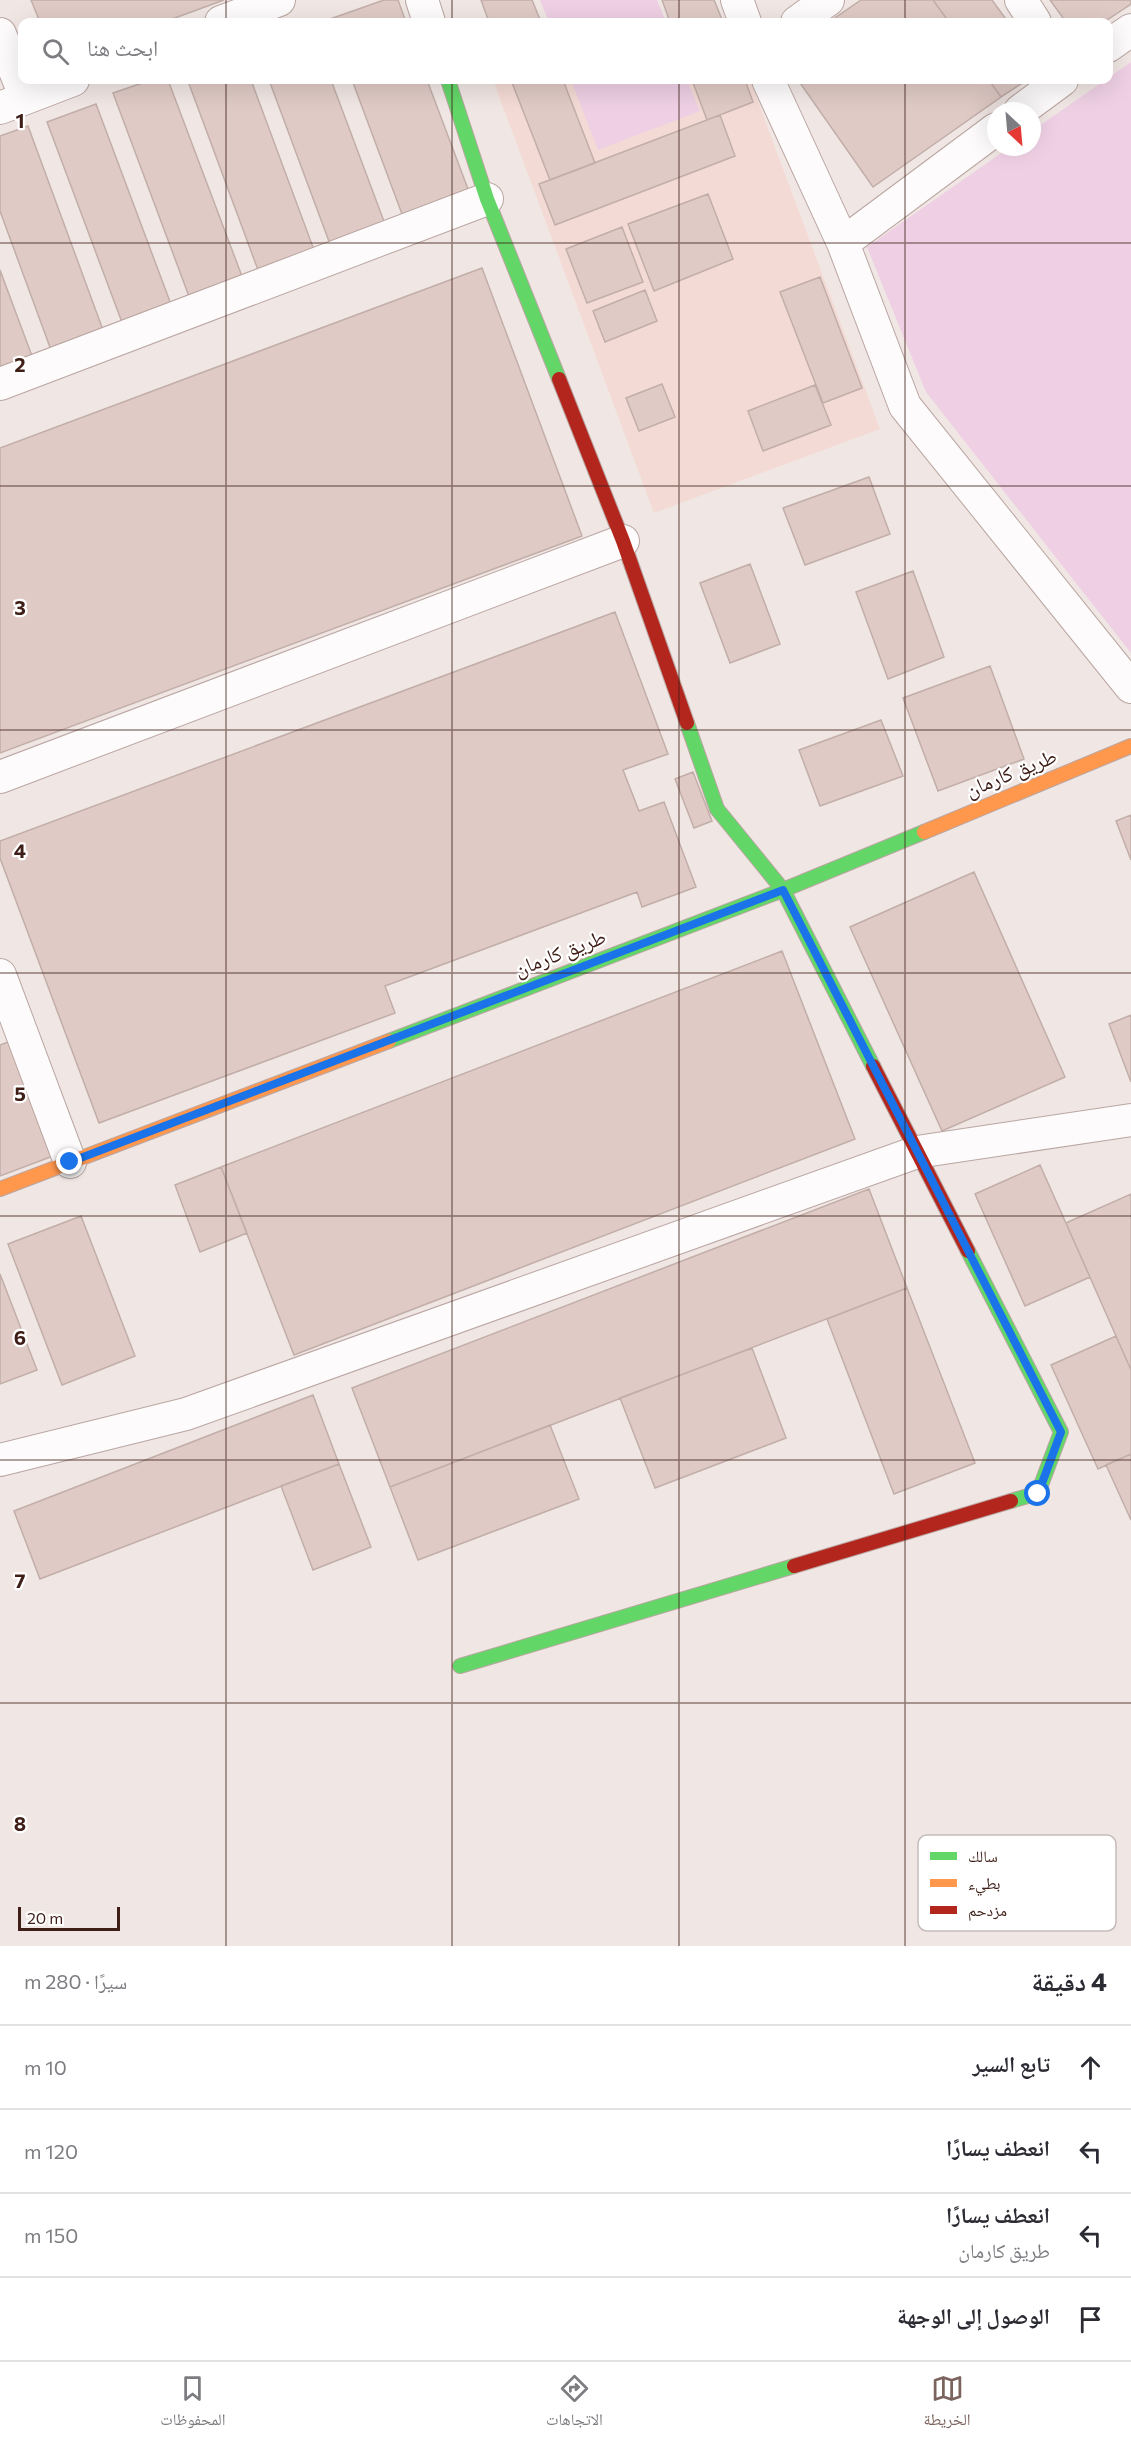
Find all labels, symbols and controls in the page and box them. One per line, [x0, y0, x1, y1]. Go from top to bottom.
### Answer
search box [18, 18, 1113, 84]
text: ابحث هنا [87, 34, 158, 61]
icon: search [39, 35, 72, 68]
north arrow [987, 102, 1041, 156]
text: 1 [15, 108, 25, 132]
text: 2 [14, 352, 26, 376]
text: 3 [14, 595, 26, 619]
street label: طريق كارمان [961, 742, 1061, 803]
text: 4 [14, 838, 26, 862]
street label: طريق كارمان [510, 923, 610, 982]
text: 5 [14, 1081, 26, 1105]
route end [56, 1148, 82, 1174]
text: 6 [14, 1325, 26, 1349]
route start [1024, 1480, 1050, 1506]
text: 7 [15, 1568, 26, 1592]
text: 8 [14, 1811, 26, 1835]
legend [918, 1835, 1116, 1931]
text: سالك [968, 1846, 998, 1865]
text: بطيء [968, 1873, 1000, 1896]
text: مزدحم [968, 1900, 1007, 1921]
scale bar [18, 1904, 120, 1932]
text: 20 m [27, 1908, 63, 1927]
text: 4 دقيقة [1031, 1965, 1107, 1996]
text: سيرًا · 280 m [24, 1969, 127, 1993]
text: تابع السير [972, 2050, 1050, 2077]
icon: ahead [1074, 2051, 1107, 2084]
text: 10 m [24, 2055, 67, 2079]
text: انعطف يسارًا [946, 2134, 1050, 2161]
icon: left [1074, 2135, 1107, 2168]
text: 120 m [24, 2139, 78, 2163]
text: انعطف يسارًا [946, 2201, 1050, 2228]
icon: left [1074, 2219, 1107, 2252]
text: 150 m [24, 2223, 78, 2247]
text: طريق كارمان [958, 2238, 1050, 2262]
text: الوصول إلى الوجهة [897, 2302, 1050, 2329]
icon: arrive [1074, 2303, 1107, 2336]
tab: المحفوظات [160, 2372, 225, 2435]
tab: الاتجاهات [546, 2372, 603, 2435]
tab: الخريطة [924, 2372, 971, 2435]

